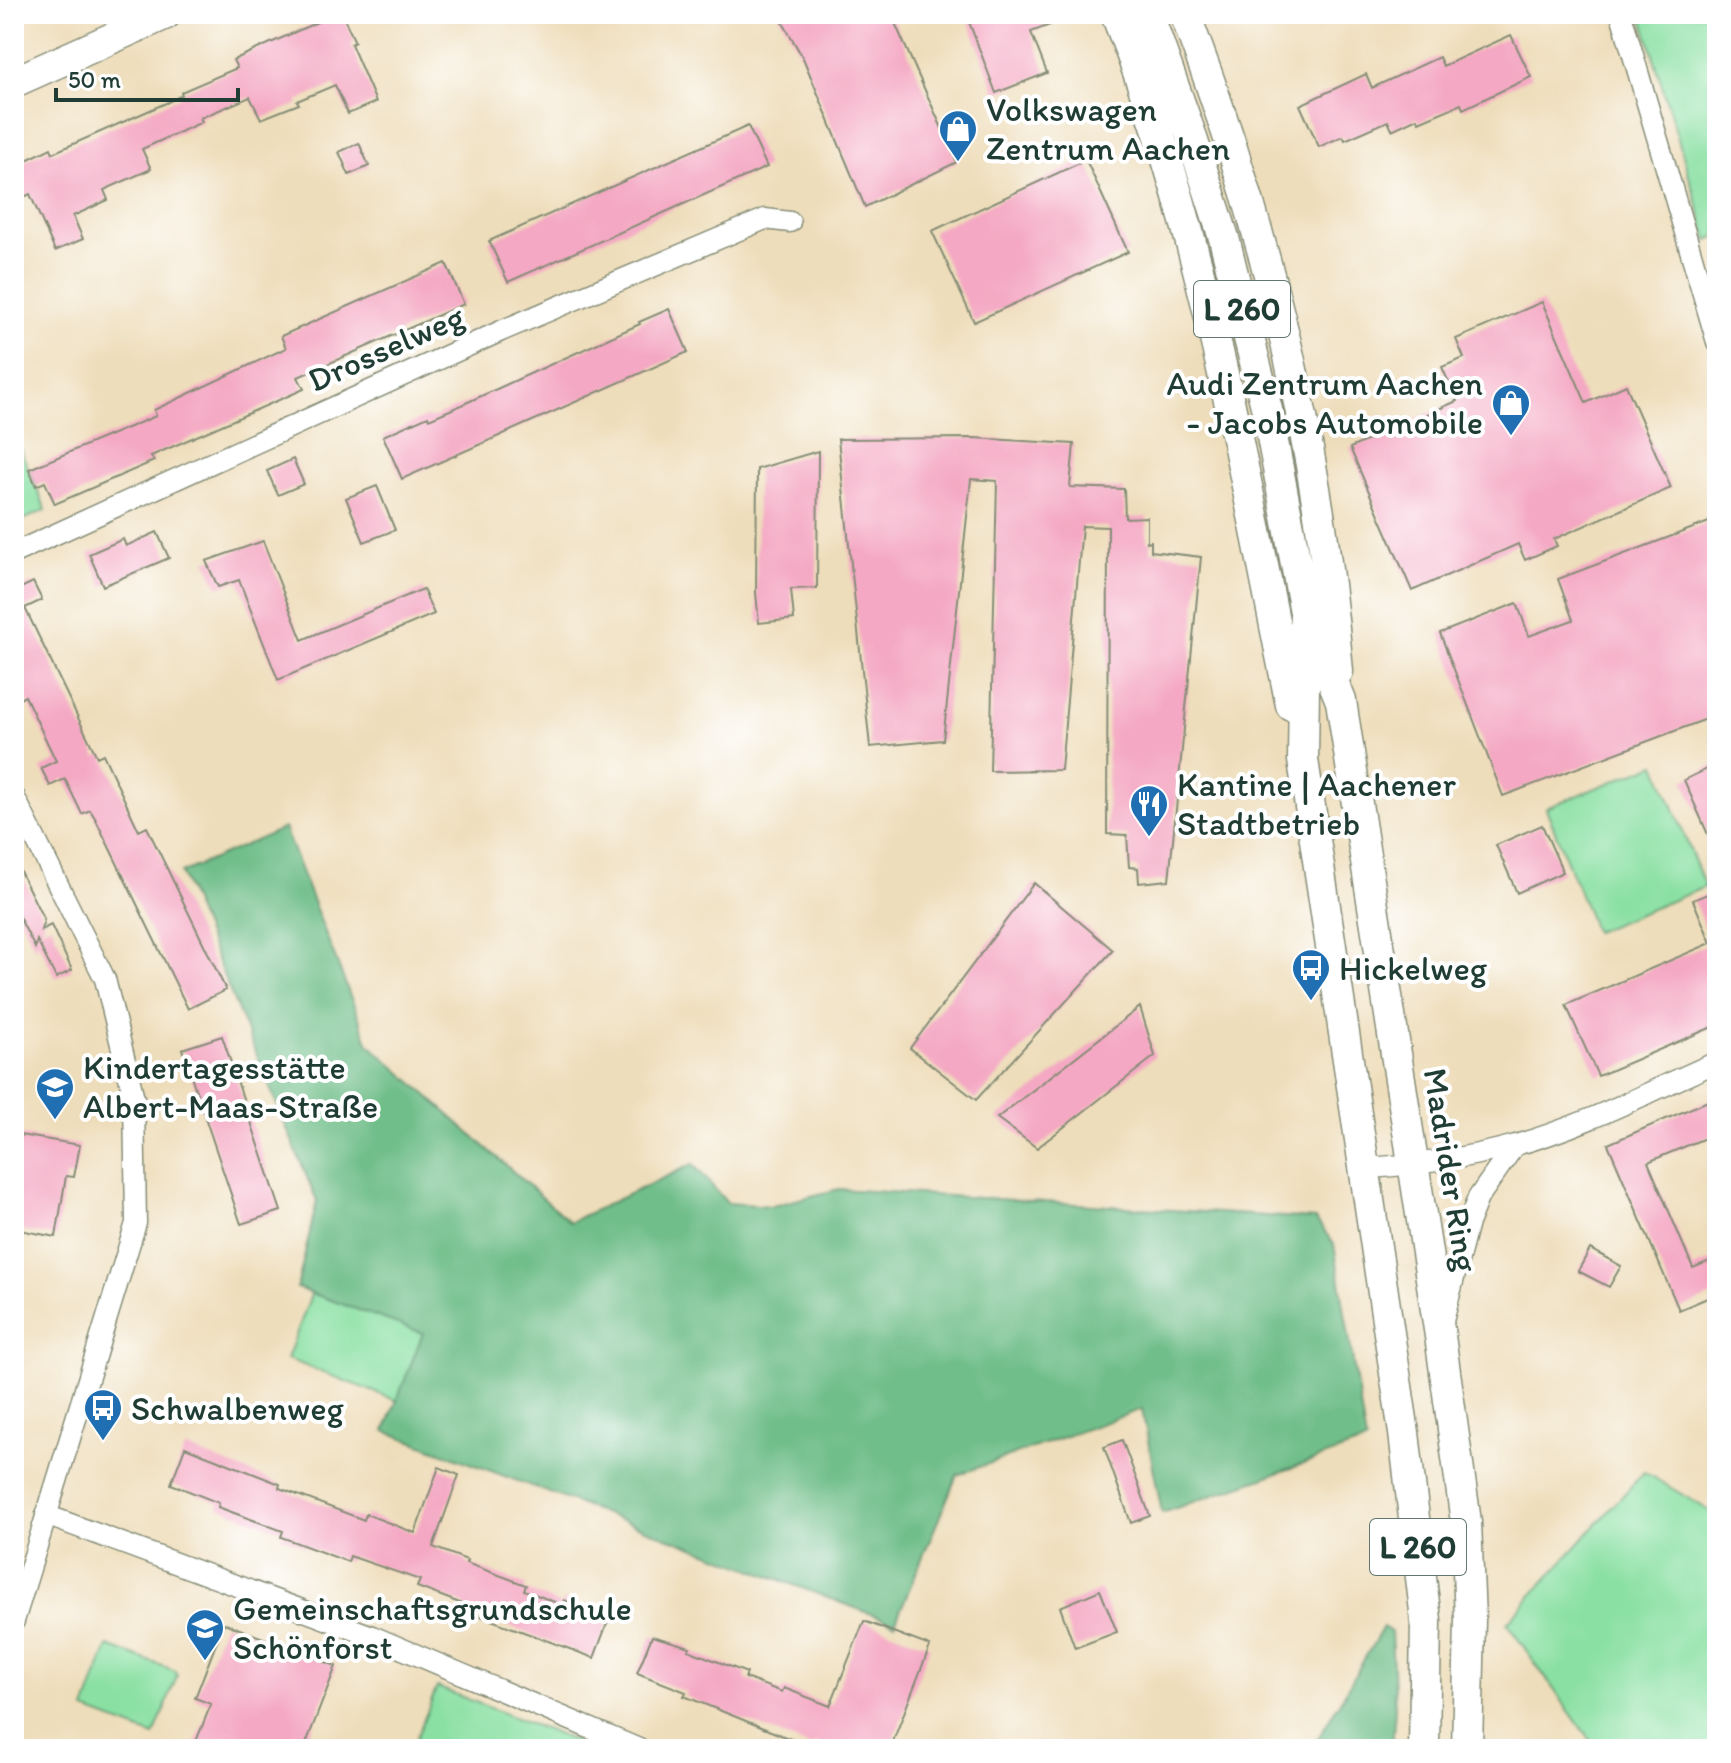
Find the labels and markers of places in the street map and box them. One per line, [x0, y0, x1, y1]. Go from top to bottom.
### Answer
place label: Volkswagen Zentrum Aachen [986, 89, 1230, 169]
shop icon: Volkswagen Zentrum Aachen [937, 108, 979, 163]
place label: Audi Zentrum Aachen - Jacobs Automobile [1166, 363, 1483, 443]
shop icon: Audi Zentrum Aachen - Jacobs Automobile [1490, 382, 1532, 437]
place label: Kantine | Aachener Stadtbetrieb [1177, 764, 1456, 844]
restaurant icon: Kantine | Aachener Stadtbetrieb [1128, 783, 1170, 838]
bus stop icon: Hickelweg [1290, 947, 1332, 1002]
place label: Hickelweg [1339, 948, 1488, 989]
place label: Kindertagesstätte Albert-Maas-Straße [83, 1047, 378, 1127]
school or university icon: Kindertagesstätte Albert-Maas-Straße [34, 1066, 76, 1121]
bus stop icon: Schwalbenweg [82, 1387, 124, 1442]
place label: Schwalbenweg [131, 1388, 345, 1429]
place label: Gemeinschaftsgrundschule Schönforst [233, 1588, 632, 1668]
school or university icon: Gemeinschaftsgrundschule Schönforst [184, 1607, 226, 1662]

